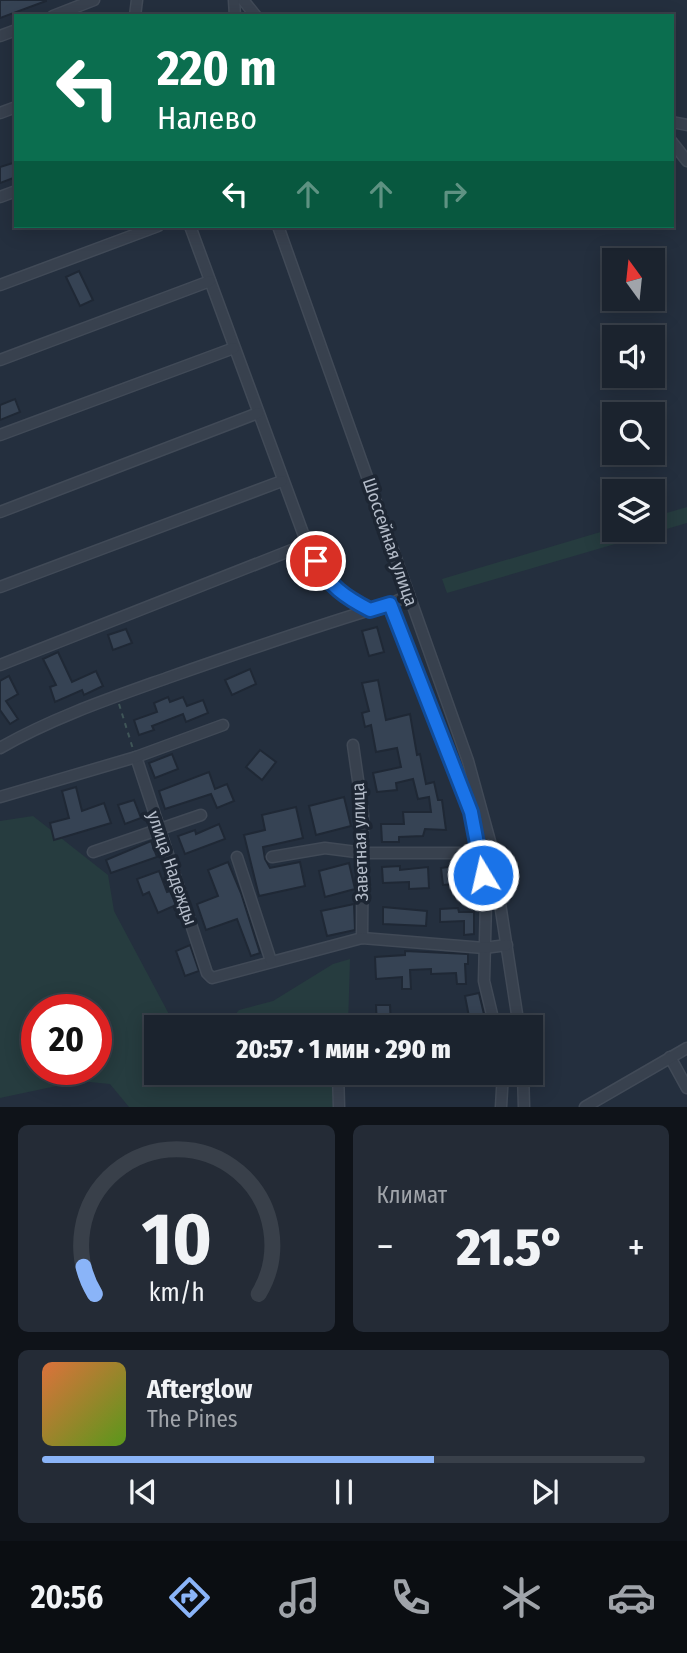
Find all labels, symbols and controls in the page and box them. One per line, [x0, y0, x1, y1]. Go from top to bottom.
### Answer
text: 220 m [157, 39, 277, 98]
icon: left [42, 42, 133, 133]
text: Налево [157, 99, 257, 137]
icon: left [216, 175, 254, 213]
icon: ahead [289, 175, 327, 213]
icon: ahead [362, 175, 400, 213]
icon: right [435, 175, 473, 213]
north arrow [602, 248, 665, 312]
map controls [602, 248, 665, 542]
button: sound [602, 325, 665, 388]
button: search [602, 402, 665, 465]
street label: Шоссейная улица [358, 475, 422, 609]
button: layers [602, 479, 665, 542]
pin [286, 531, 346, 591]
icon: arrive [297, 542, 335, 580]
street label: Заветная улица [347, 782, 373, 902]
street label: улица Надежды [142, 808, 202, 928]
position arrow [446, 838, 520, 912]
speed limit sign: 20 [21, 994, 112, 1085]
text: 20:57 · 1 мин · 290 m [236, 1034, 451, 1065]
text: Климат [377, 1181, 447, 1209]
text: 10 [141, 1197, 212, 1284]
text: 21.5° [456, 1216, 565, 1279]
text: − [377, 1224, 394, 1270]
text: + [628, 1224, 645, 1270]
text: km/h [148, 1278, 204, 1308]
text: Afterglow [147, 1374, 252, 1405]
text: The Pines [147, 1405, 238, 1433]
icon: previous [124, 1473, 162, 1511]
icon: pause [325, 1473, 363, 1511]
icon: next [526, 1473, 564, 1511]
icon: directions [165, 1573, 214, 1622]
icon: music [275, 1573, 324, 1622]
icon: phone [386, 1573, 435, 1622]
icon: climate [497, 1573, 546, 1622]
icon: car [607, 1573, 656, 1622]
text: 20:56 [31, 1578, 103, 1616]

